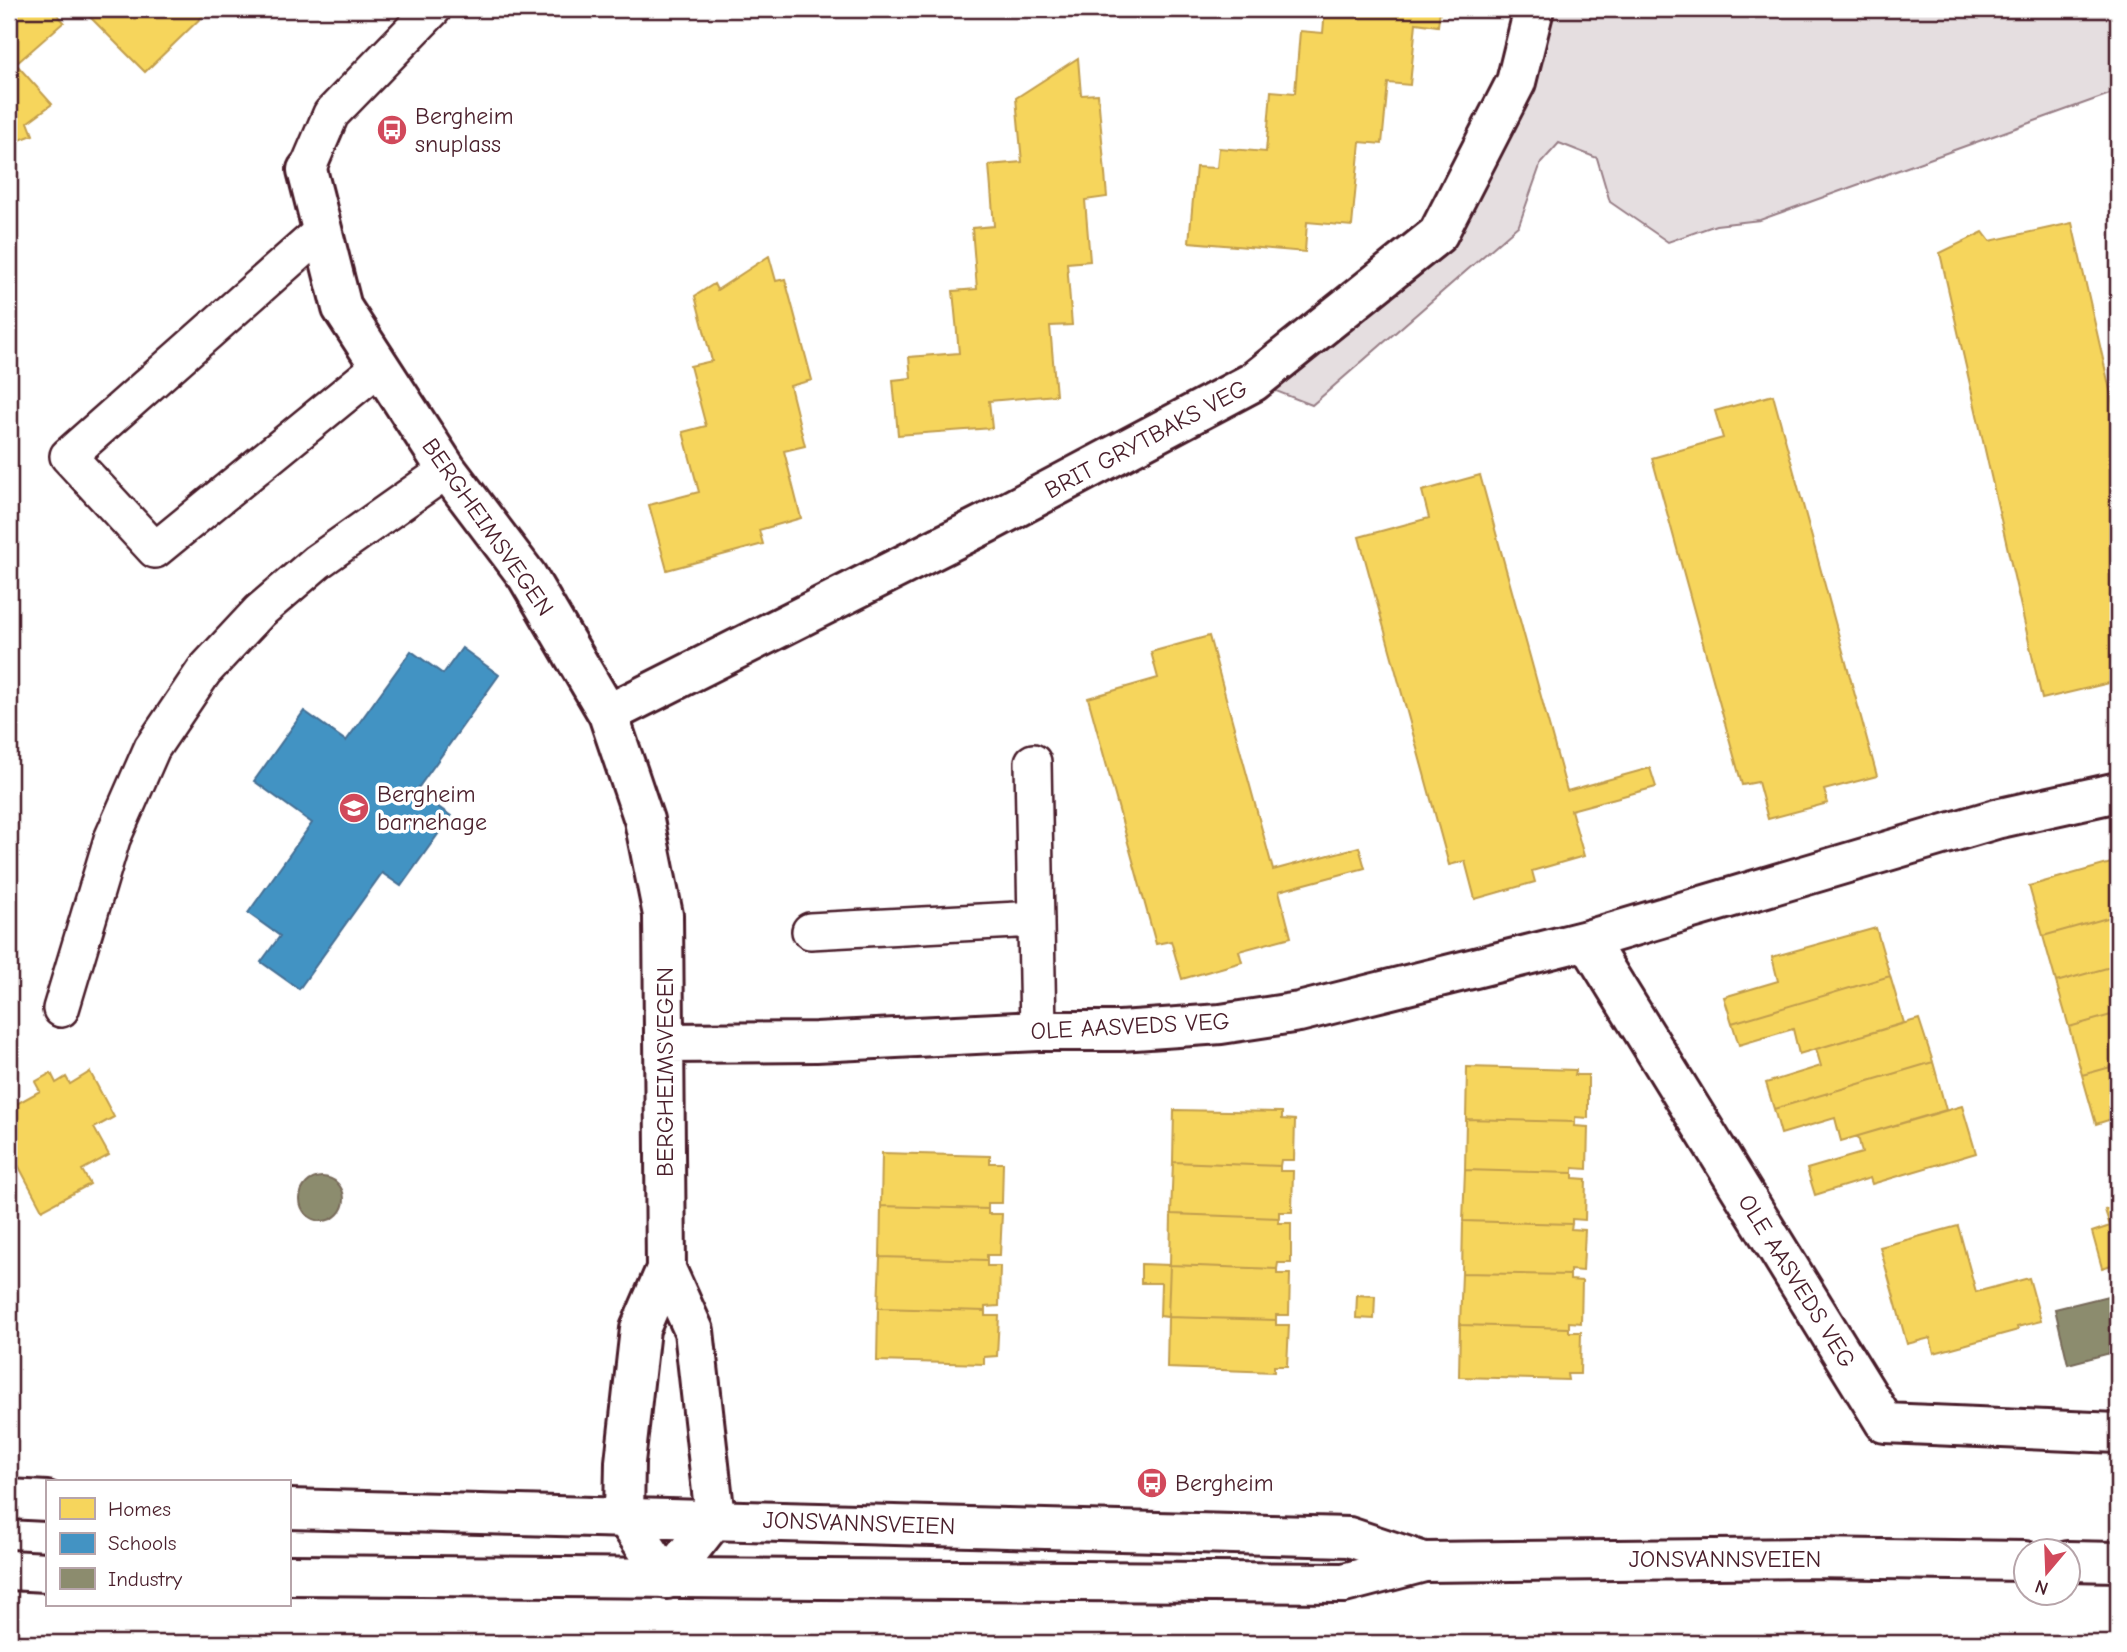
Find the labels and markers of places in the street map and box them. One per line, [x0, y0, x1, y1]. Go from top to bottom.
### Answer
place label: Bergheim snuplass [415, 102, 514, 158]
bus stop icon: Bergheim snuplass [375, 113, 409, 147]
place label: Bergheim barnehage [377, 780, 487, 836]
school or university icon: Bergheim barnehage [337, 791, 371, 825]
bus stop icon: Bergheim [1135, 1466, 1169, 1500]
place label: Bergheim [1175, 1469, 1274, 1497]

